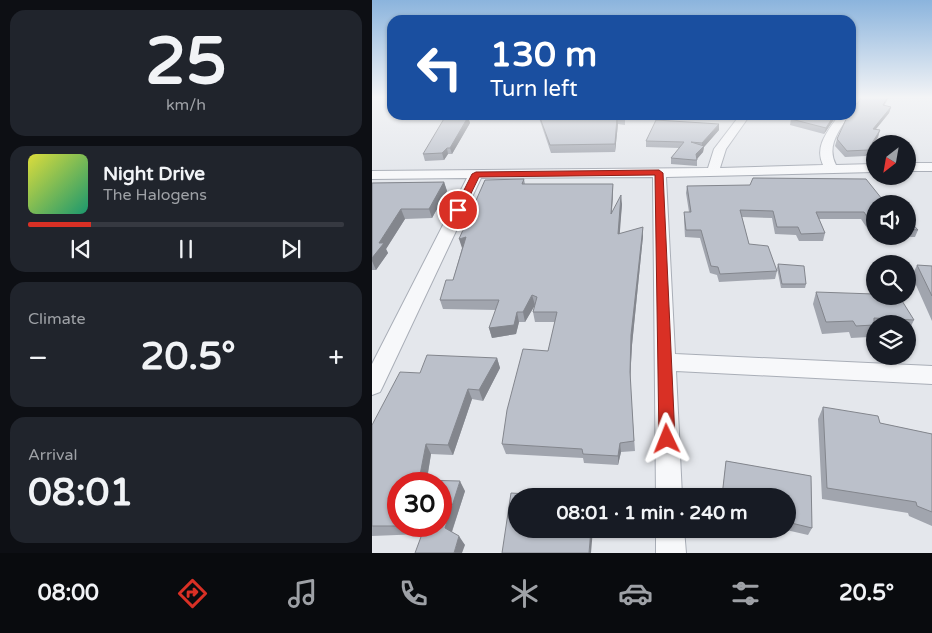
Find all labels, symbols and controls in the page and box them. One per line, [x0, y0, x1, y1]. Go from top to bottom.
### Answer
text: 25 [145, 23, 227, 102]
text: 130 m [490, 34, 597, 76]
icon: left [407, 35, 472, 100]
text: Turn left [490, 76, 578, 102]
text: km/h [166, 95, 206, 115]
north arrow [866, 135, 916, 185]
map controls [866, 135, 916, 365]
text: Night Drive [103, 163, 205, 185]
text: The Halogens [103, 185, 207, 205]
pin [437, 189, 479, 231]
button: sound [866, 195, 916, 245]
icon: arrive [444, 196, 472, 224]
icon: previous [67, 235, 95, 263]
icon: pause [172, 235, 200, 263]
icon: next [277, 235, 305, 263]
button: search [866, 255, 916, 305]
text: Climate [28, 309, 86, 329]
button: layers [866, 315, 916, 365]
text: 20.5° [141, 334, 236, 380]
text: − [28, 341, 48, 375]
text: + [328, 341, 344, 375]
position arrow [640, 412, 692, 464]
text: Arrival [28, 445, 77, 465]
text: 08:01 [28, 470, 133, 516]
speed limit sign: 30 [387, 472, 452, 537]
text: 08:01 · 1 min · 240 m [556, 502, 748, 524]
icon: directions [175, 576, 210, 611]
icon: music [285, 576, 320, 611]
icon: phone [396, 576, 431, 611]
icon: climate [507, 576, 542, 611]
icon: car [618, 576, 653, 611]
icon: filters [728, 576, 763, 611]
text: 08:00 [38, 580, 99, 606]
text: 20.5° [839, 580, 894, 606]

